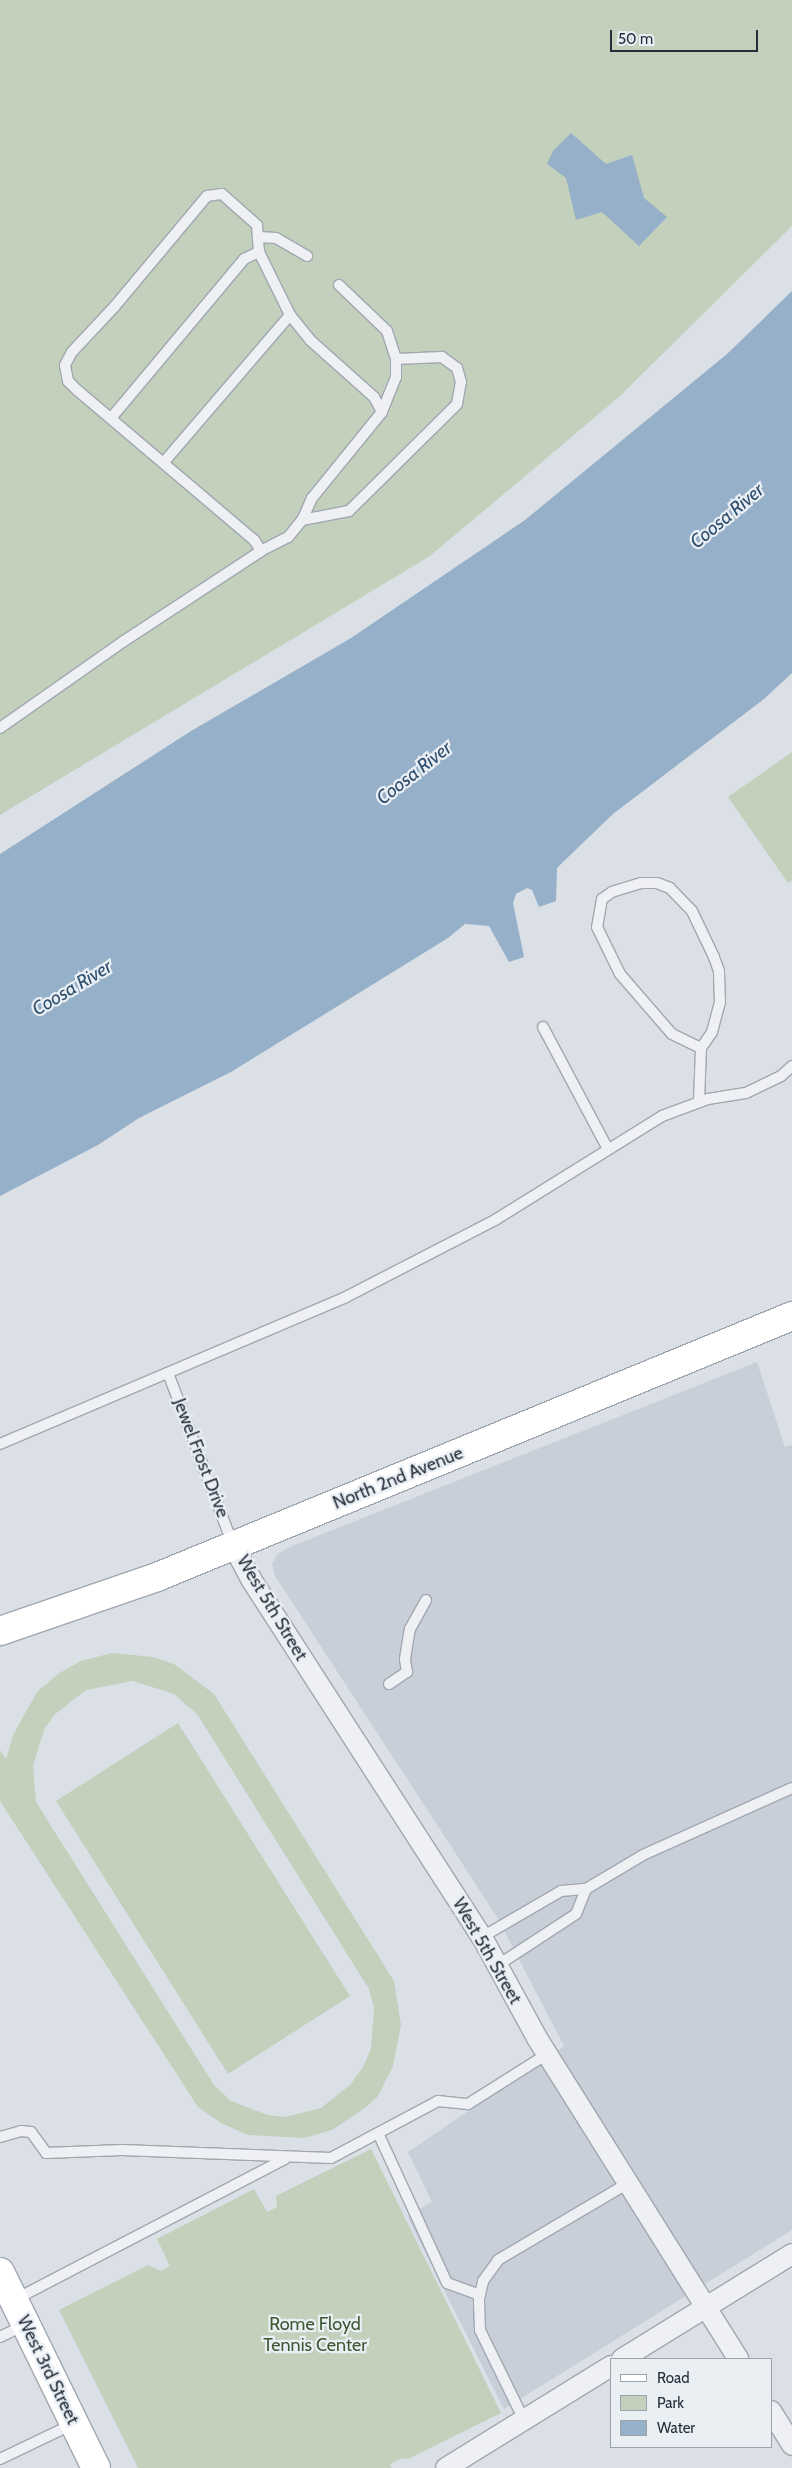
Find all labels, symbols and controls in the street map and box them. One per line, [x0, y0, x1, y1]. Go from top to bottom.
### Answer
scale bar [612, 20, 760, 52]
text: 50 m [618, 30, 653, 48]
water label: Coosa River [686, 479, 768, 553]
water label: Coosa River [372, 737, 456, 809]
water label: Coosa River [28, 955, 116, 1021]
street label: Jewel Frost Drive [168, 1395, 234, 1521]
street label: North 2nd Avenue [330, 1442, 466, 1514]
street label: West 5th Street [232, 1551, 312, 1665]
street label: West 5th Street [448, 1894, 526, 2008]
street label: West 3rd Street [12, 2312, 84, 2428]
park label: Rome Floyd Tennis Center [263, 2314, 367, 2356]
legend [610, 2358, 772, 2448]
text: Road [657, 2369, 690, 2387]
text: Park [657, 2394, 684, 2412]
text: Water [657, 2419, 695, 2437]

